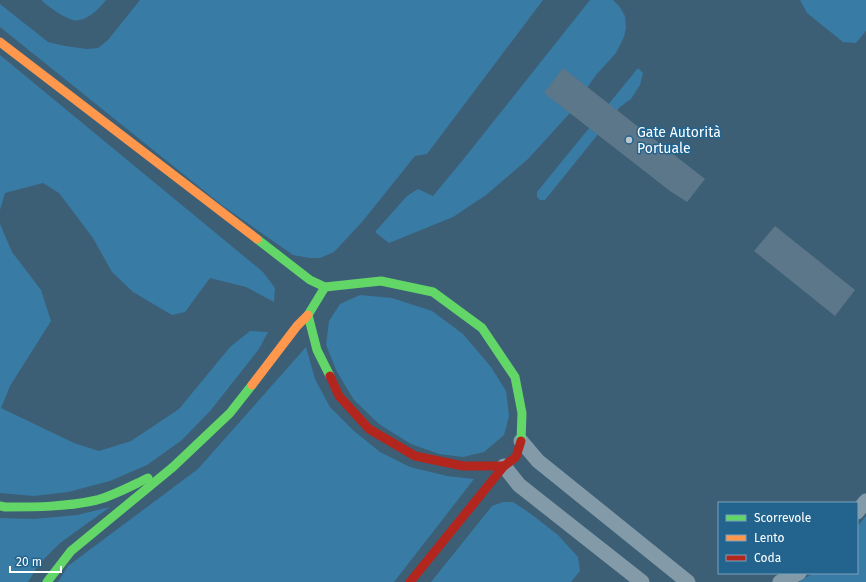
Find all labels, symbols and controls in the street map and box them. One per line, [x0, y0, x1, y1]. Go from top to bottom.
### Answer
place label: Gate Autorità Portuale [637, 124, 721, 157]
marker: Gate Autorità Portuale [624, 135, 634, 145]
legend [718, 502, 858, 574]
text: Scorrevole [754, 511, 811, 525]
text: Lento [754, 531, 784, 545]
scale bar [10, 548, 61, 574]
text: Coda [754, 551, 781, 565]
text: 20 m [16, 555, 42, 569]

